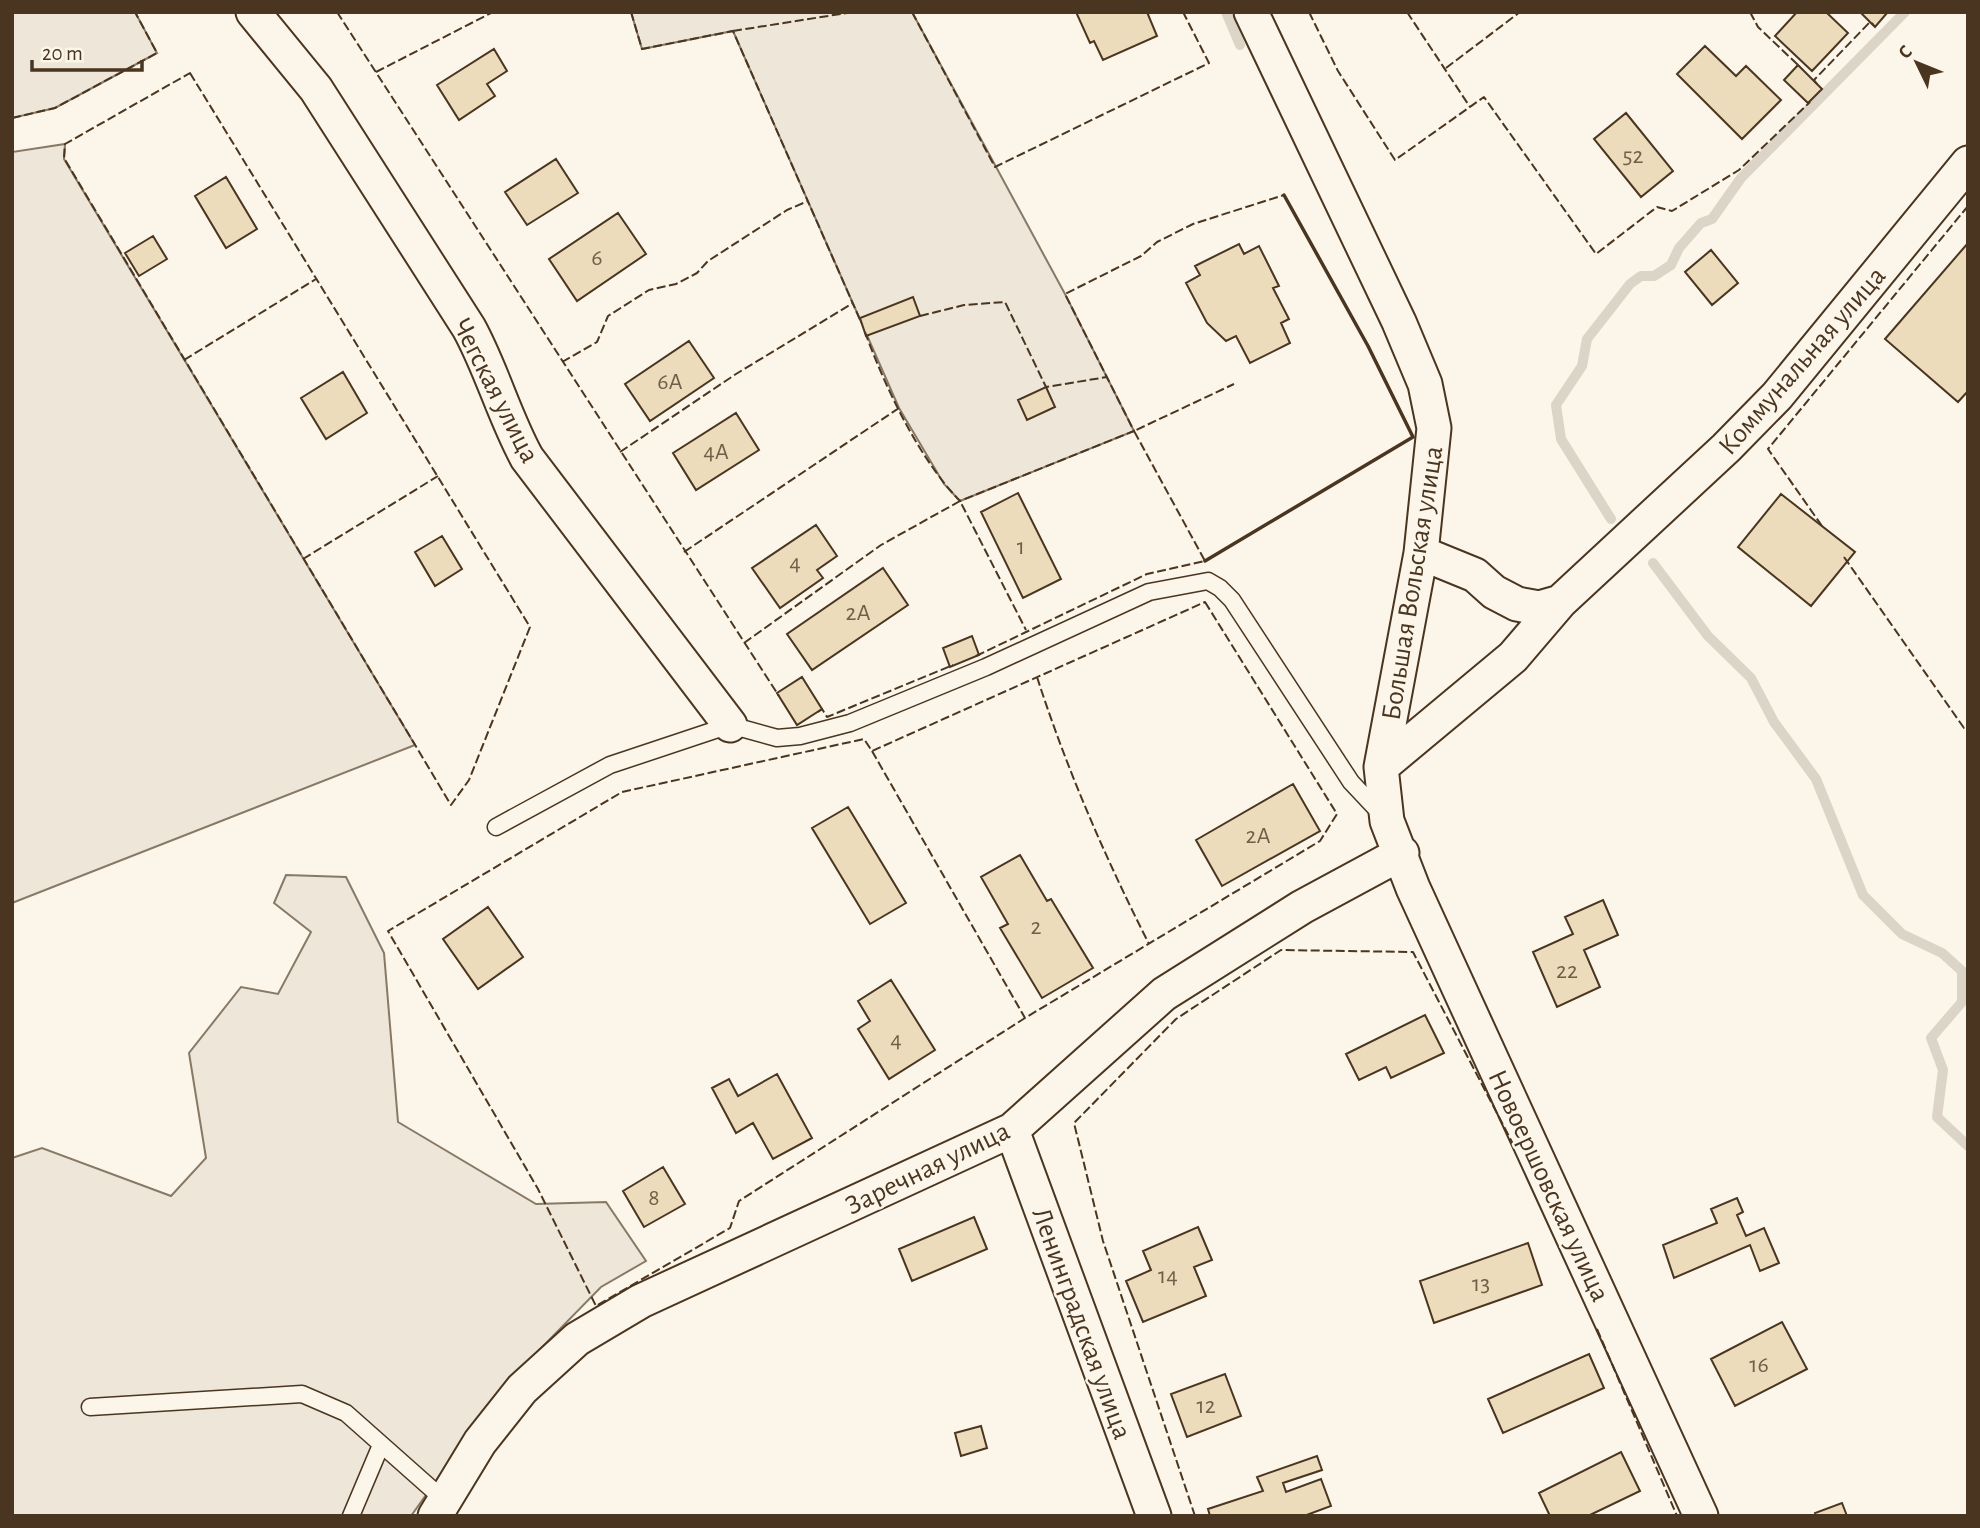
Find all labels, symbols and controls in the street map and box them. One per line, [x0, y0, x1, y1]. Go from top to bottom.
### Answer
scale bar [32, 28, 142, 72]
north arrow [1882, 28, 1952, 98]
text: С [1895, 42, 1916, 63]
text: 20 m [42, 43, 83, 64]
house number: 52 [1623, 144, 1644, 168]
house number: 6 [591, 246, 603, 270]
street label: Коммунальная улица [1714, 262, 1892, 461]
street label: Чегская улица [447, 314, 544, 468]
house number: 6А [657, 370, 683, 394]
house number: 4А [703, 440, 729, 464]
street label: Большая Вольская улица [1377, 444, 1449, 723]
house number: 1 [1017, 535, 1025, 559]
house number: 4 [789, 551, 801, 575]
house number: 2А [845, 601, 871, 625]
house number: 2А [1245, 824, 1271, 848]
house number: 2 [1031, 915, 1042, 939]
house number: 22 [1556, 959, 1578, 983]
house number: 4 [890, 1028, 902, 1052]
street label: Новоершовская улица [1482, 1066, 1614, 1306]
street label: Заречная улица [841, 1117, 1015, 1221]
house number: 8 [648, 1186, 660, 1210]
street label: Ленинградская улица [1026, 1204, 1136, 1443]
house number: 14 [1158, 1264, 1178, 1288]
house number: 13 [1472, 1272, 1490, 1296]
house number: 16 [1749, 1353, 1769, 1377]
house number: 12 [1196, 1394, 1216, 1418]

